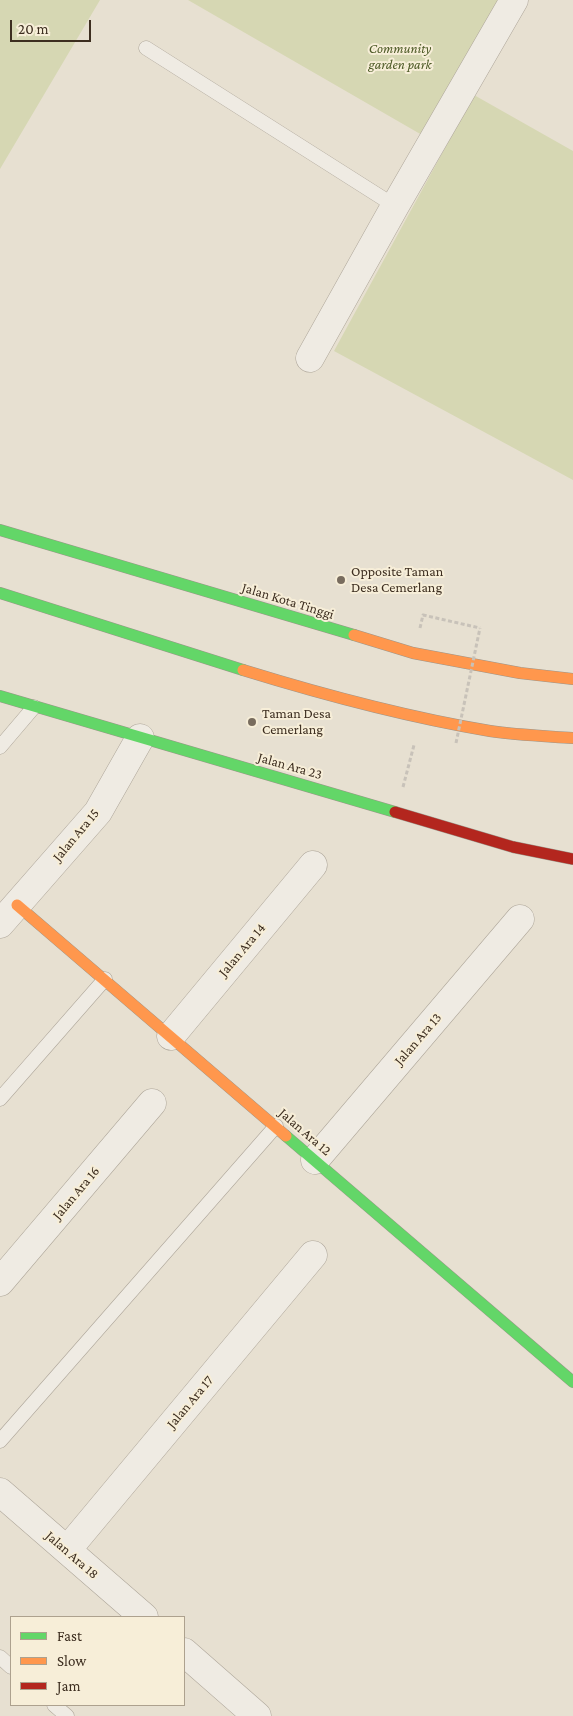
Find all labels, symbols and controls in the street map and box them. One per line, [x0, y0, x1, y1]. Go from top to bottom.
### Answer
scale bar [12, 10, 94, 42]
text: 20 m [18, 21, 49, 37]
park label: Community garden park [368, 41, 432, 74]
place label: Opposite Taman Desa Cemerlang [351, 564, 443, 596]
marker: Opposite Taman Desa Cemerlang [335, 574, 347, 586]
street label: Jalan Kota Tinggi [240, 579, 336, 623]
place label: Taman Desa Cemerlang [262, 706, 331, 739]
marker: Taman Desa Cemerlang [246, 716, 258, 728]
street label: Jalan Ara 23 [256, 749, 324, 783]
street label: Jalan Ara 15 [49, 805, 103, 865]
street label: Jalan Ara 14 [215, 920, 269, 980]
street label: Jalan Ara 13 [391, 1009, 445, 1069]
street label: Jalan Ara 12 [275, 1105, 335, 1159]
street label: Jalan Ara 16 [49, 1163, 103, 1223]
street label: Jalan Ara 17 [163, 1372, 217, 1432]
street label: Jalan Ara 18 [42, 1527, 102, 1583]
legend [10, 1616, 185, 1706]
text: Fast [57, 1628, 82, 1644]
text: Slow [57, 1653, 86, 1669]
text: Jam [57, 1678, 80, 1694]

